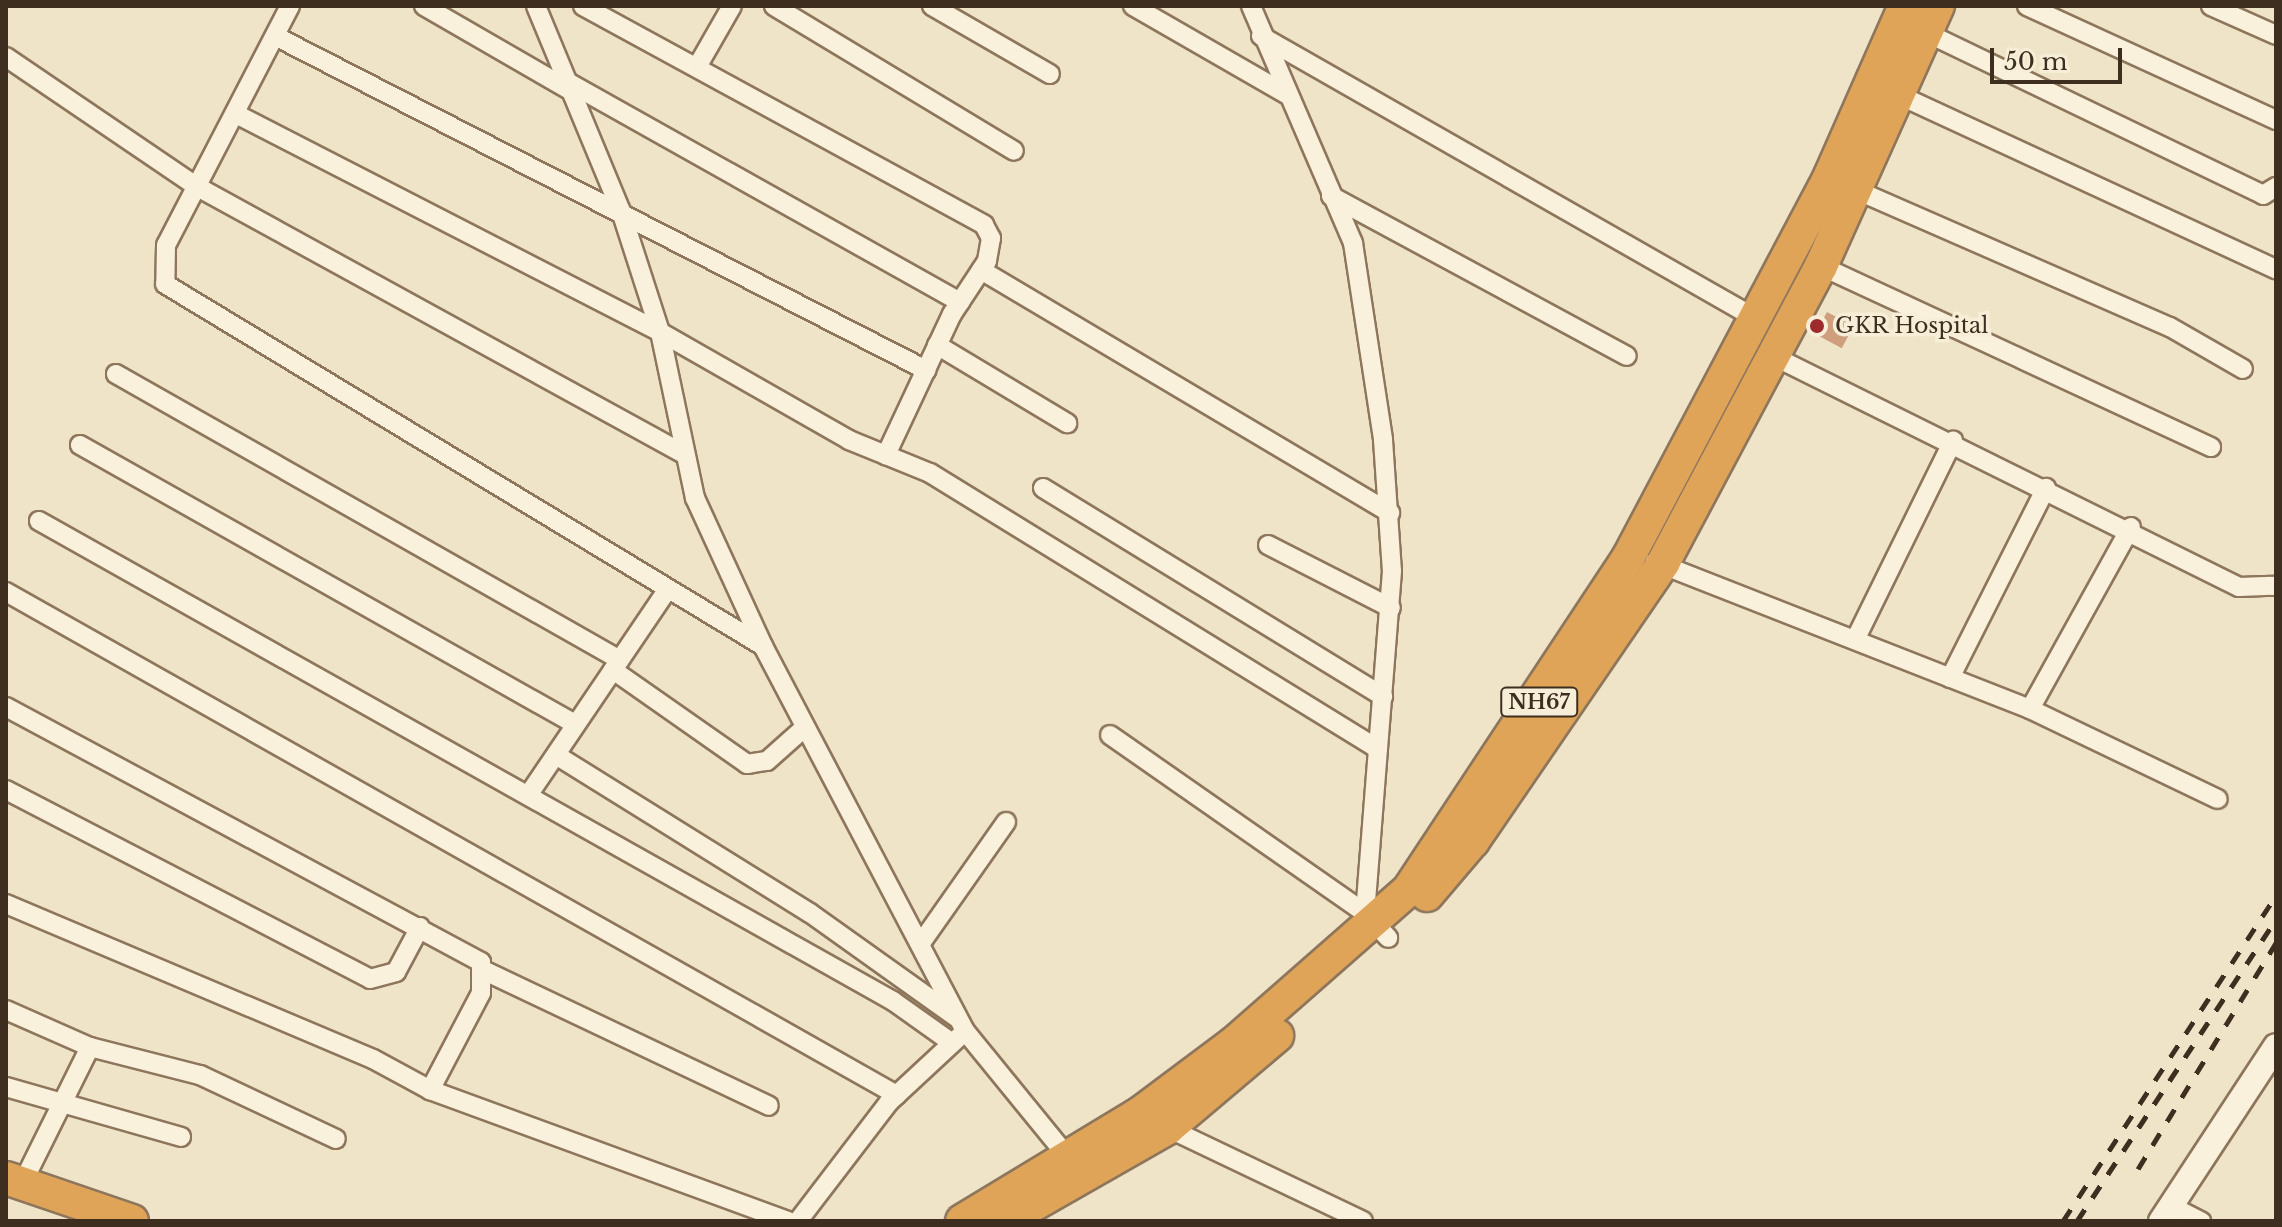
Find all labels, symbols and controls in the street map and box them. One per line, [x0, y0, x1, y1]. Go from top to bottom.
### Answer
scale bar [1994, 32, 2126, 82]
text: 50 m [2004, 47, 2067, 76]
place label: GKR Hospital [1835, 313, 1989, 339]
marker: GKR Hospital [1806, 315, 1828, 337]
road number: NH67 [1499, 686, 1579, 718]

